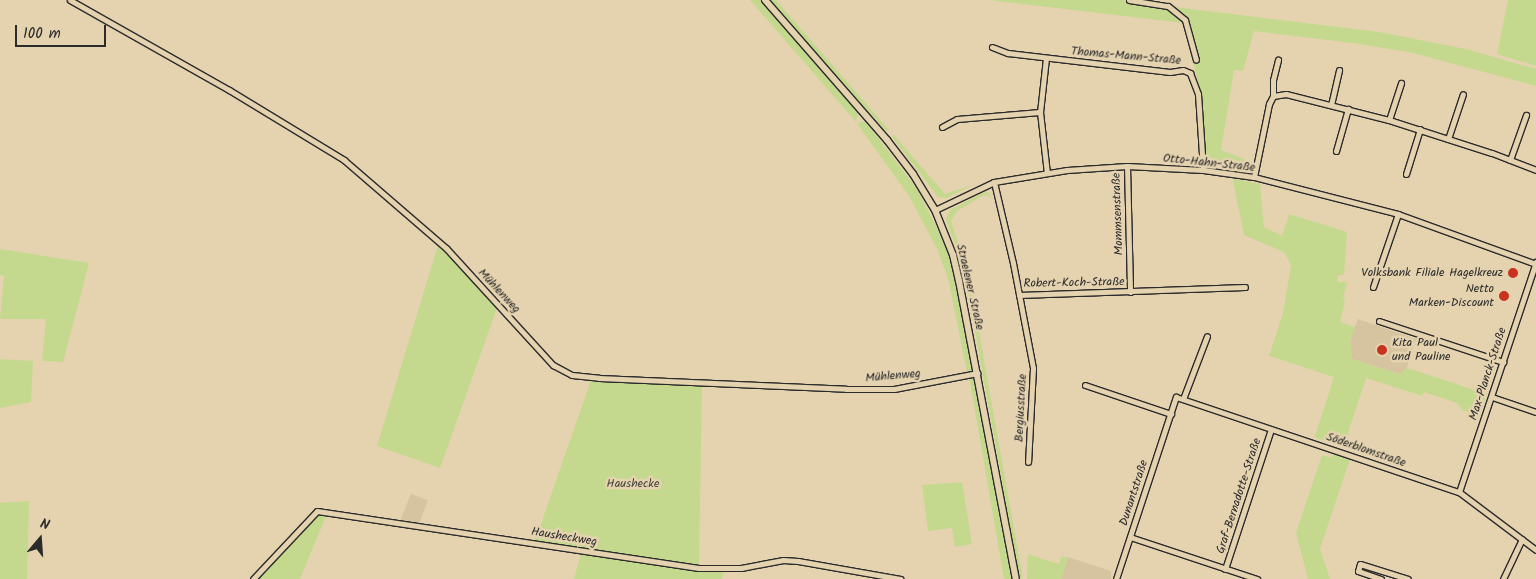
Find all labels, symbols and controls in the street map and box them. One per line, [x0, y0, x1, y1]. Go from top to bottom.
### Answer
scale bar [18, 15, 109, 47]
text: 100 m [23, 22, 61, 46]
street label: Thomas-Mann-Straße [1070, 44, 1182, 68]
street label: Otto-Hahn-Straße [1162, 151, 1256, 175]
street label: Mommsenstraße [1109, 172, 1127, 256]
street label: Straelener Straße [953, 243, 987, 331]
street label: Mühlenweg [475, 266, 523, 316]
place label: Volksbank Filiale Hagelkreuz [1361, 266, 1503, 280]
marker: Volksbank Filiale Hagelkreuz [1507, 267, 1519, 279]
street label: Robert-Koch-Straße [1023, 275, 1125, 291]
place label: Netto Marken-Discount [1409, 282, 1494, 310]
marker: Netto Marken-Discount [1498, 290, 1510, 302]
street label: Max-Planck-Straße [1466, 326, 1510, 422]
place label: Kita Paul und Pauline [1392, 336, 1450, 364]
marker: Kita Paul und Pauline [1376, 344, 1388, 356]
street label: Mühlenweg [865, 366, 921, 386]
street label: Bergiusstraße [1012, 374, 1030, 442]
street label: Söderblomstraße [1324, 430, 1408, 470]
street label: Graf-Bernadotte-Straße [1214, 436, 1264, 556]
street label: Dunantstraße [1117, 458, 1151, 528]
park label: Haushecke [607, 477, 659, 491]
text: N [37, 513, 52, 537]
north arrow [15, 514, 65, 564]
street label: Hausheckweg [530, 525, 598, 549]

